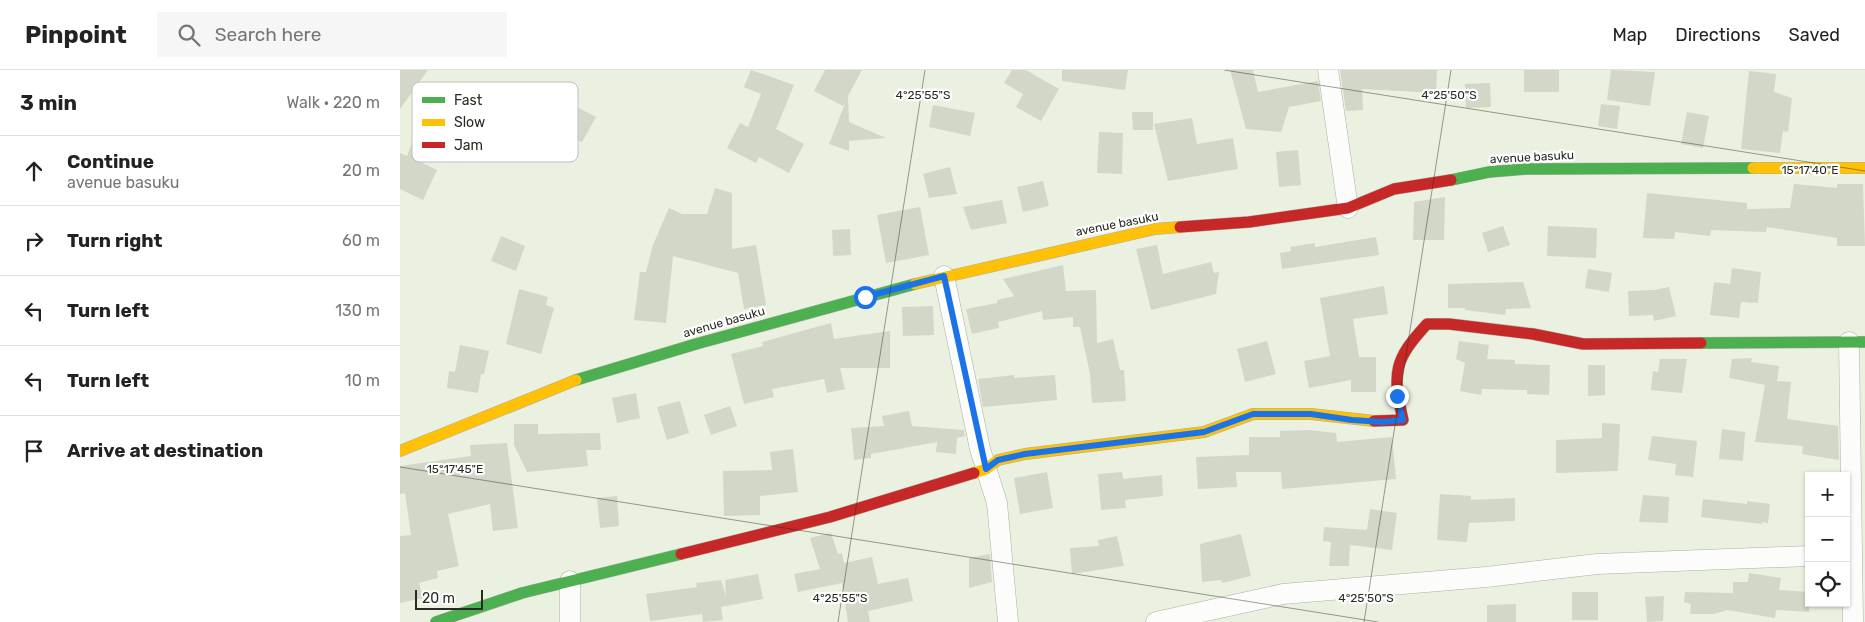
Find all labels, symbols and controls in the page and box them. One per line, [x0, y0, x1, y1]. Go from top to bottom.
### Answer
search box [157, 12, 507, 57]
text: Pinpoint [25, 21, 127, 49]
icon: search [175, 21, 203, 49]
text: Search here [215, 23, 321, 46]
text: Map [1612, 24, 1647, 46]
text: Directions [1675, 24, 1761, 46]
text: Saved [1789, 24, 1840, 46]
legend [412, 82, 578, 162]
text: 4°25'55"S [895, 88, 951, 102]
text: 4°25'50"S [1421, 88, 1477, 102]
text: 3 min [20, 90, 77, 115]
text: Fast [454, 92, 483, 109]
text: Walk · 220 m [287, 93, 380, 112]
text: Slow [454, 114, 485, 131]
text: Jam [454, 137, 483, 154]
street label: avenue basuku [1490, 148, 1574, 166]
text: Continue [67, 150, 154, 173]
icon: ahead [20, 157, 48, 185]
text: 20 m [342, 161, 380, 180]
text: 15°17'40"E [1781, 163, 1839, 177]
text: avenue basuku [67, 173, 179, 192]
street label: avenue basuku [1074, 209, 1160, 239]
icon: right [20, 227, 48, 255]
text: Turn right [67, 229, 162, 252]
text: 60 m [342, 231, 380, 250]
route start [854, 286, 877, 309]
icon: left [20, 297, 48, 325]
text: Turn left [67, 299, 149, 322]
text: 130 m [335, 301, 380, 320]
street label: avenue basuku [682, 304, 766, 340]
icon: left [20, 367, 48, 395]
text: Turn left [67, 369, 149, 392]
text: 10 m [345, 371, 380, 390]
route end [1386, 385, 1409, 408]
icon: arrive [20, 437, 48, 465]
text: Arrive at destination [67, 439, 263, 462]
text: 15°17'45"E [427, 462, 483, 476]
map controls [1805, 472, 1850, 607]
button: + [1805, 472, 1850, 517]
button: − [1805, 517, 1850, 562]
button: locate [1805, 562, 1850, 607]
scale bar [415, 587, 482, 610]
text: 20 m [422, 590, 455, 607]
text: 4°25'55"S [812, 591, 868, 605]
text: 4°25'50"S [1338, 591, 1394, 605]

